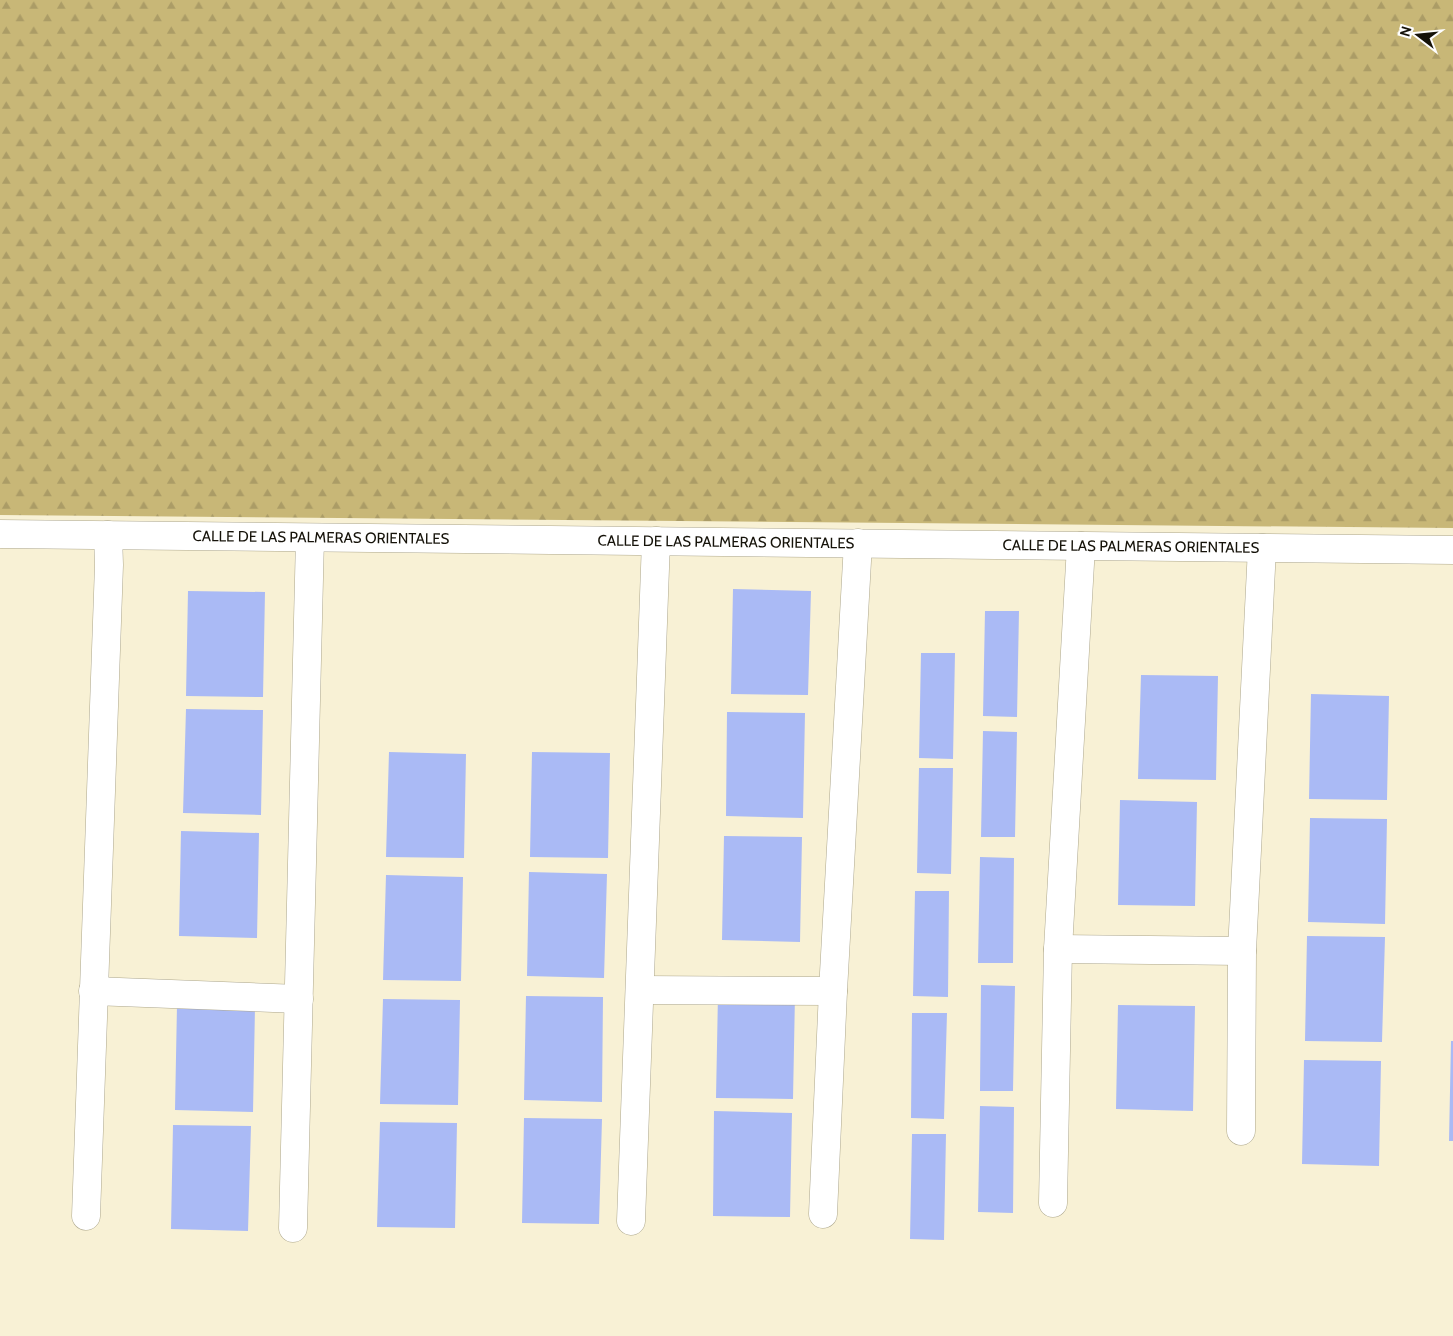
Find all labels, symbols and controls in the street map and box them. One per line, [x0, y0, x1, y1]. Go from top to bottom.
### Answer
north arrow [1393, 10, 1443, 60]
text: N [1395, 24, 1416, 39]
street label: CALLE DE LAS PALMERAS ORIENTALES [193, 527, 450, 548]
street label: CALLE DE LAS PALMERAS ORIENTALES [598, 532, 855, 552]
street label: CALLE DE LAS PALMERAS ORIENTALES [1003, 536, 1260, 557]

